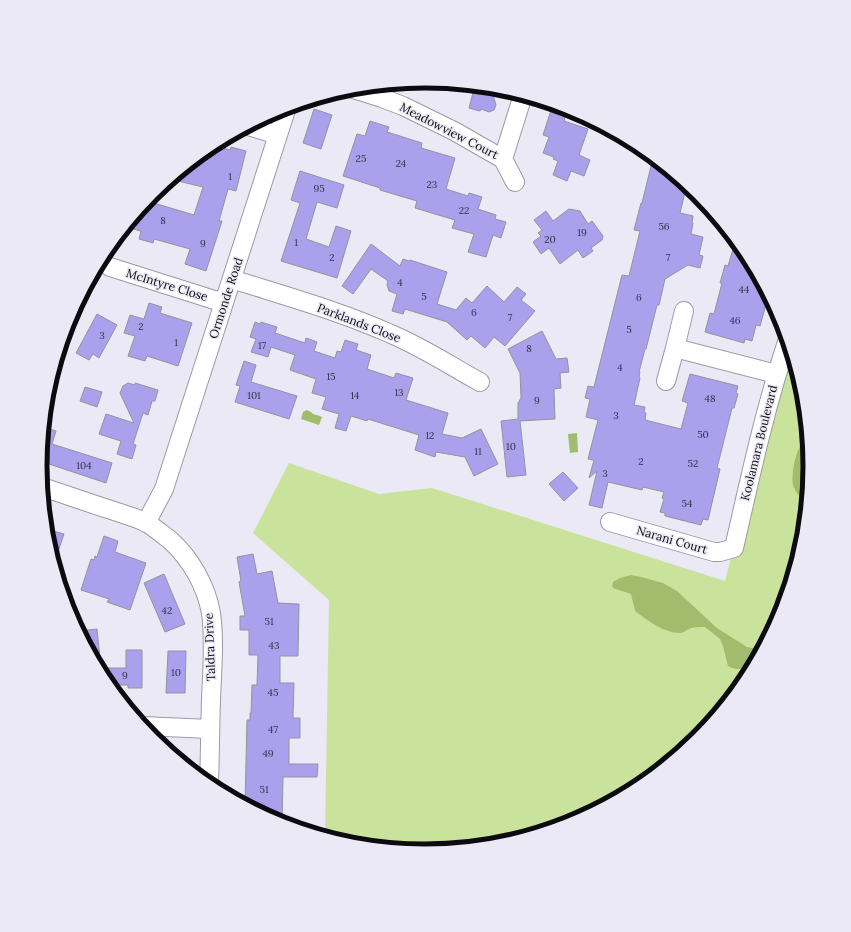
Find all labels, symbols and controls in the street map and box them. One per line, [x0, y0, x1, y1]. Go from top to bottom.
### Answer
street label: Meadowview Court [397, 99, 501, 162]
house number: 25 [356, 152, 366, 165]
house number: 24 [396, 157, 407, 170]
house number: 1 [228, 170, 232, 183]
house number: 23 [427, 178, 438, 191]
house number: 95 [313, 182, 325, 195]
house number: 22 [459, 204, 469, 217]
house number: 8 [160, 214, 166, 227]
house number: 56 [658, 220, 670, 233]
house number: 19 [577, 226, 587, 239]
house number: 20 [544, 233, 556, 246]
house number: 1 [294, 236, 298, 249]
house number: 9 [200, 237, 206, 250]
house number: 2 [329, 251, 335, 264]
house number: 7 [666, 251, 671, 264]
street label: Ormonde Road [205, 255, 246, 340]
street label: McIntyre Close [124, 265, 210, 304]
house number: 4 [397, 276, 403, 289]
house number: 44 [739, 283, 750, 296]
house number: 5 [421, 290, 427, 303]
house number: 6 [636, 291, 642, 304]
street label: Parklands Close [315, 300, 404, 346]
house number: 6 [471, 306, 477, 319]
house number: 7 [508, 311, 513, 324]
house number: 46 [729, 314, 741, 327]
house number: 2 [138, 320, 144, 333]
house number: 5 [626, 323, 632, 336]
house number: 3 [99, 329, 105, 342]
house number: 1 [174, 336, 178, 349]
house number: 17 [258, 339, 267, 352]
house number: 8 [526, 342, 532, 355]
house number: 4 [617, 361, 623, 374]
house number: 15 [326, 370, 336, 383]
street label: Koolamara Boulevard [737, 383, 780, 502]
house number: 13 [394, 386, 404, 399]
house number: 101 [247, 389, 261, 402]
house number: 14 [350, 389, 360, 402]
house number: 48 [704, 392, 716, 405]
house number: 9 [534, 394, 540, 407]
house number: 3 [613, 409, 619, 422]
house number: 50 [697, 428, 709, 441]
house number: 12 [425, 429, 435, 442]
house number: 10 [506, 440, 516, 453]
house number: 11 [474, 445, 482, 458]
house number: 2 [638, 455, 644, 468]
house number: 52 [688, 457, 698, 470]
house number: 104 [76, 459, 92, 472]
house number: 3 [602, 467, 608, 480]
house number: 54 [682, 497, 693, 510]
street label: Narani Court [635, 522, 710, 557]
house number: 42 [162, 604, 172, 617]
street label: Taldra Drive [201, 612, 218, 682]
house number: 51 [264, 615, 274, 628]
house number: 43 [269, 639, 280, 652]
house number: 10 [171, 666, 181, 679]
house number: 9 [122, 669, 128, 682]
house number: 45 [268, 686, 278, 699]
house number: 47 [268, 723, 278, 736]
house number: 49 [262, 747, 274, 760]
house number: 51 [259, 783, 269, 796]

